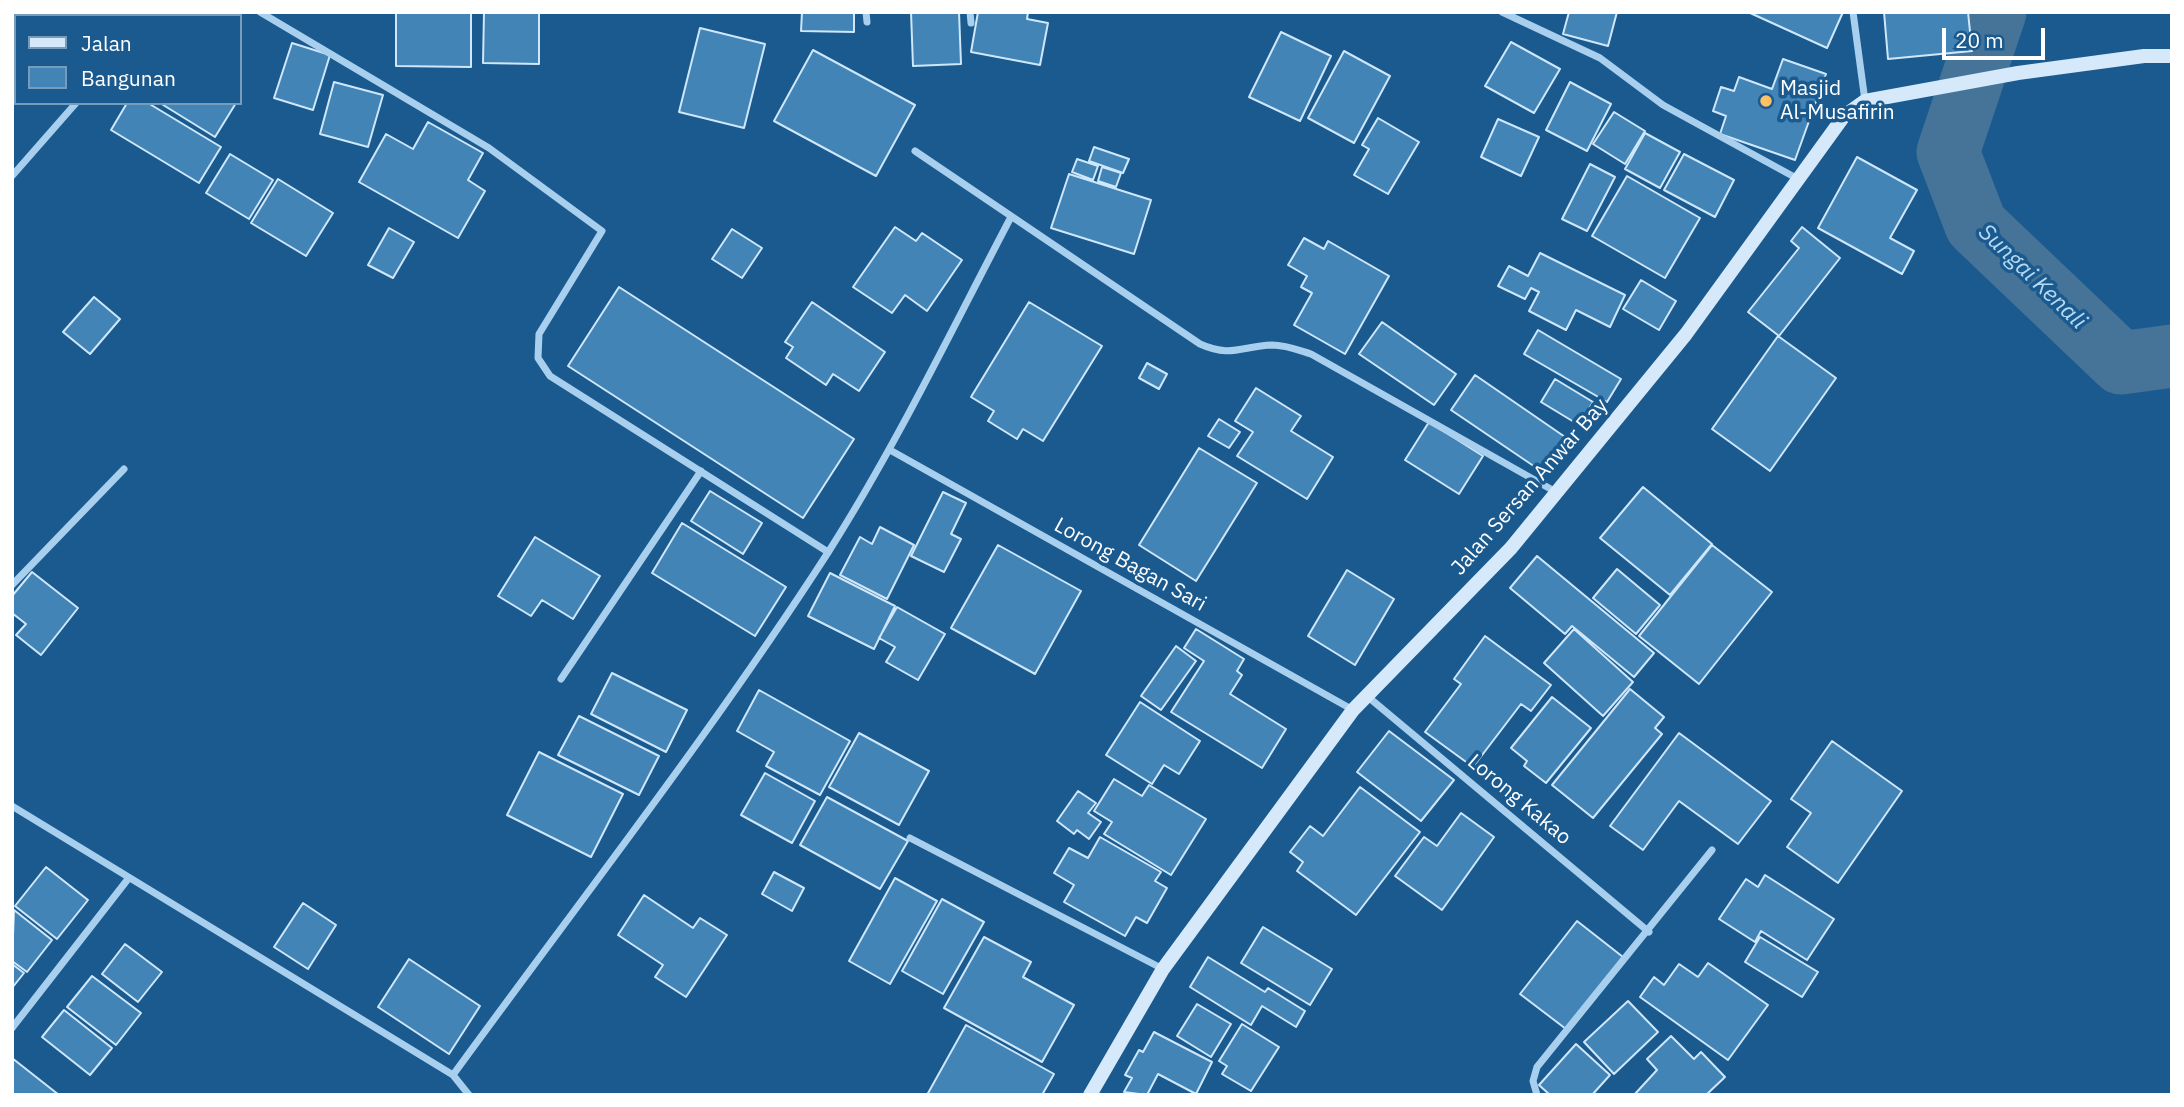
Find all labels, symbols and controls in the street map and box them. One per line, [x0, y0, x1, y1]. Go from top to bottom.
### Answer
legend [14, 14, 242, 105]
scale bar [1946, 14, 2049, 58]
text: 20 m [1955, 26, 2004, 54]
text: Jalan [81, 29, 132, 57]
text: Bangunan [81, 64, 176, 92]
place label: Masjid Al-Musafirin [1780, 76, 1895, 126]
marker: Masjid Al-Musafirin [1758, 93, 1774, 109]
water label: Sungai Kenali [1972, 219, 2092, 335]
street label: Jalan Sersan Anwar Bay [1446, 393, 1614, 581]
street label: Lorong Bagan Sari [1050, 513, 1210, 617]
street label: Lorong Kakao [1462, 749, 1576, 851]

